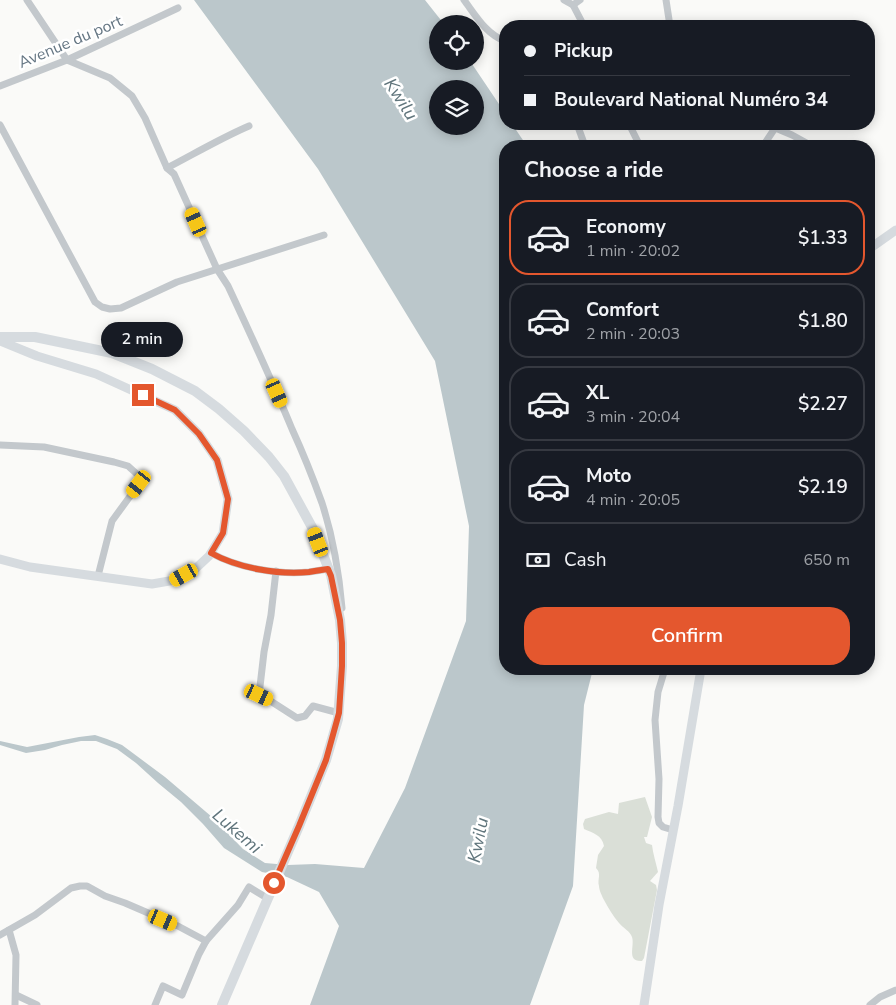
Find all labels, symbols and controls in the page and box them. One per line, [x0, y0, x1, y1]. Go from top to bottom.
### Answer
street label: Avenue du port [15, 10, 126, 74]
map controls [429, 15, 484, 135]
button: locate [429, 15, 484, 70]
text: Pickup [554, 38, 613, 64]
water label: Kwilu [379, 73, 423, 125]
button: layers [429, 80, 484, 135]
text: Boulevard National Numéro 34 [554, 87, 828, 113]
text: Choose a ride [524, 155, 663, 185]
car [183, 205, 208, 239]
text: Economy [586, 214, 666, 240]
icon: car [526, 215, 571, 260]
text: $1.33 [798, 225, 848, 251]
text: 1 min · 20:02 [586, 240, 680, 262]
text: Comfort [586, 297, 659, 323]
icon: car [526, 298, 571, 343]
text: $1.80 [798, 308, 848, 334]
callout: 2 min [102, 322, 184, 358]
text: 2 min · 20:03 [586, 323, 680, 345]
text: 2 min [122, 328, 162, 350]
car [264, 376, 289, 410]
text: XL [586, 380, 609, 406]
icon: car [526, 381, 571, 426]
route end [132, 384, 154, 406]
text: $2.27 [798, 391, 848, 417]
text: 3 min · 20:04 [586, 406, 680, 428]
text: Moto [586, 463, 632, 489]
icon: car [526, 464, 571, 509]
car [123, 468, 154, 500]
text: $2.19 [798, 474, 848, 500]
text: 4 min · 20:05 [586, 489, 680, 511]
car [305, 525, 330, 559]
icon: cash [524, 546, 552, 574]
text: Cash [564, 547, 606, 573]
text: 650 m [803, 549, 850, 571]
car [167, 561, 200, 589]
button: Confirm [524, 607, 850, 665]
car [242, 682, 275, 708]
water label: Lukemi [207, 803, 267, 859]
water label: Kwilu [462, 815, 494, 865]
route start [263, 872, 285, 894]
car [146, 907, 179, 933]

